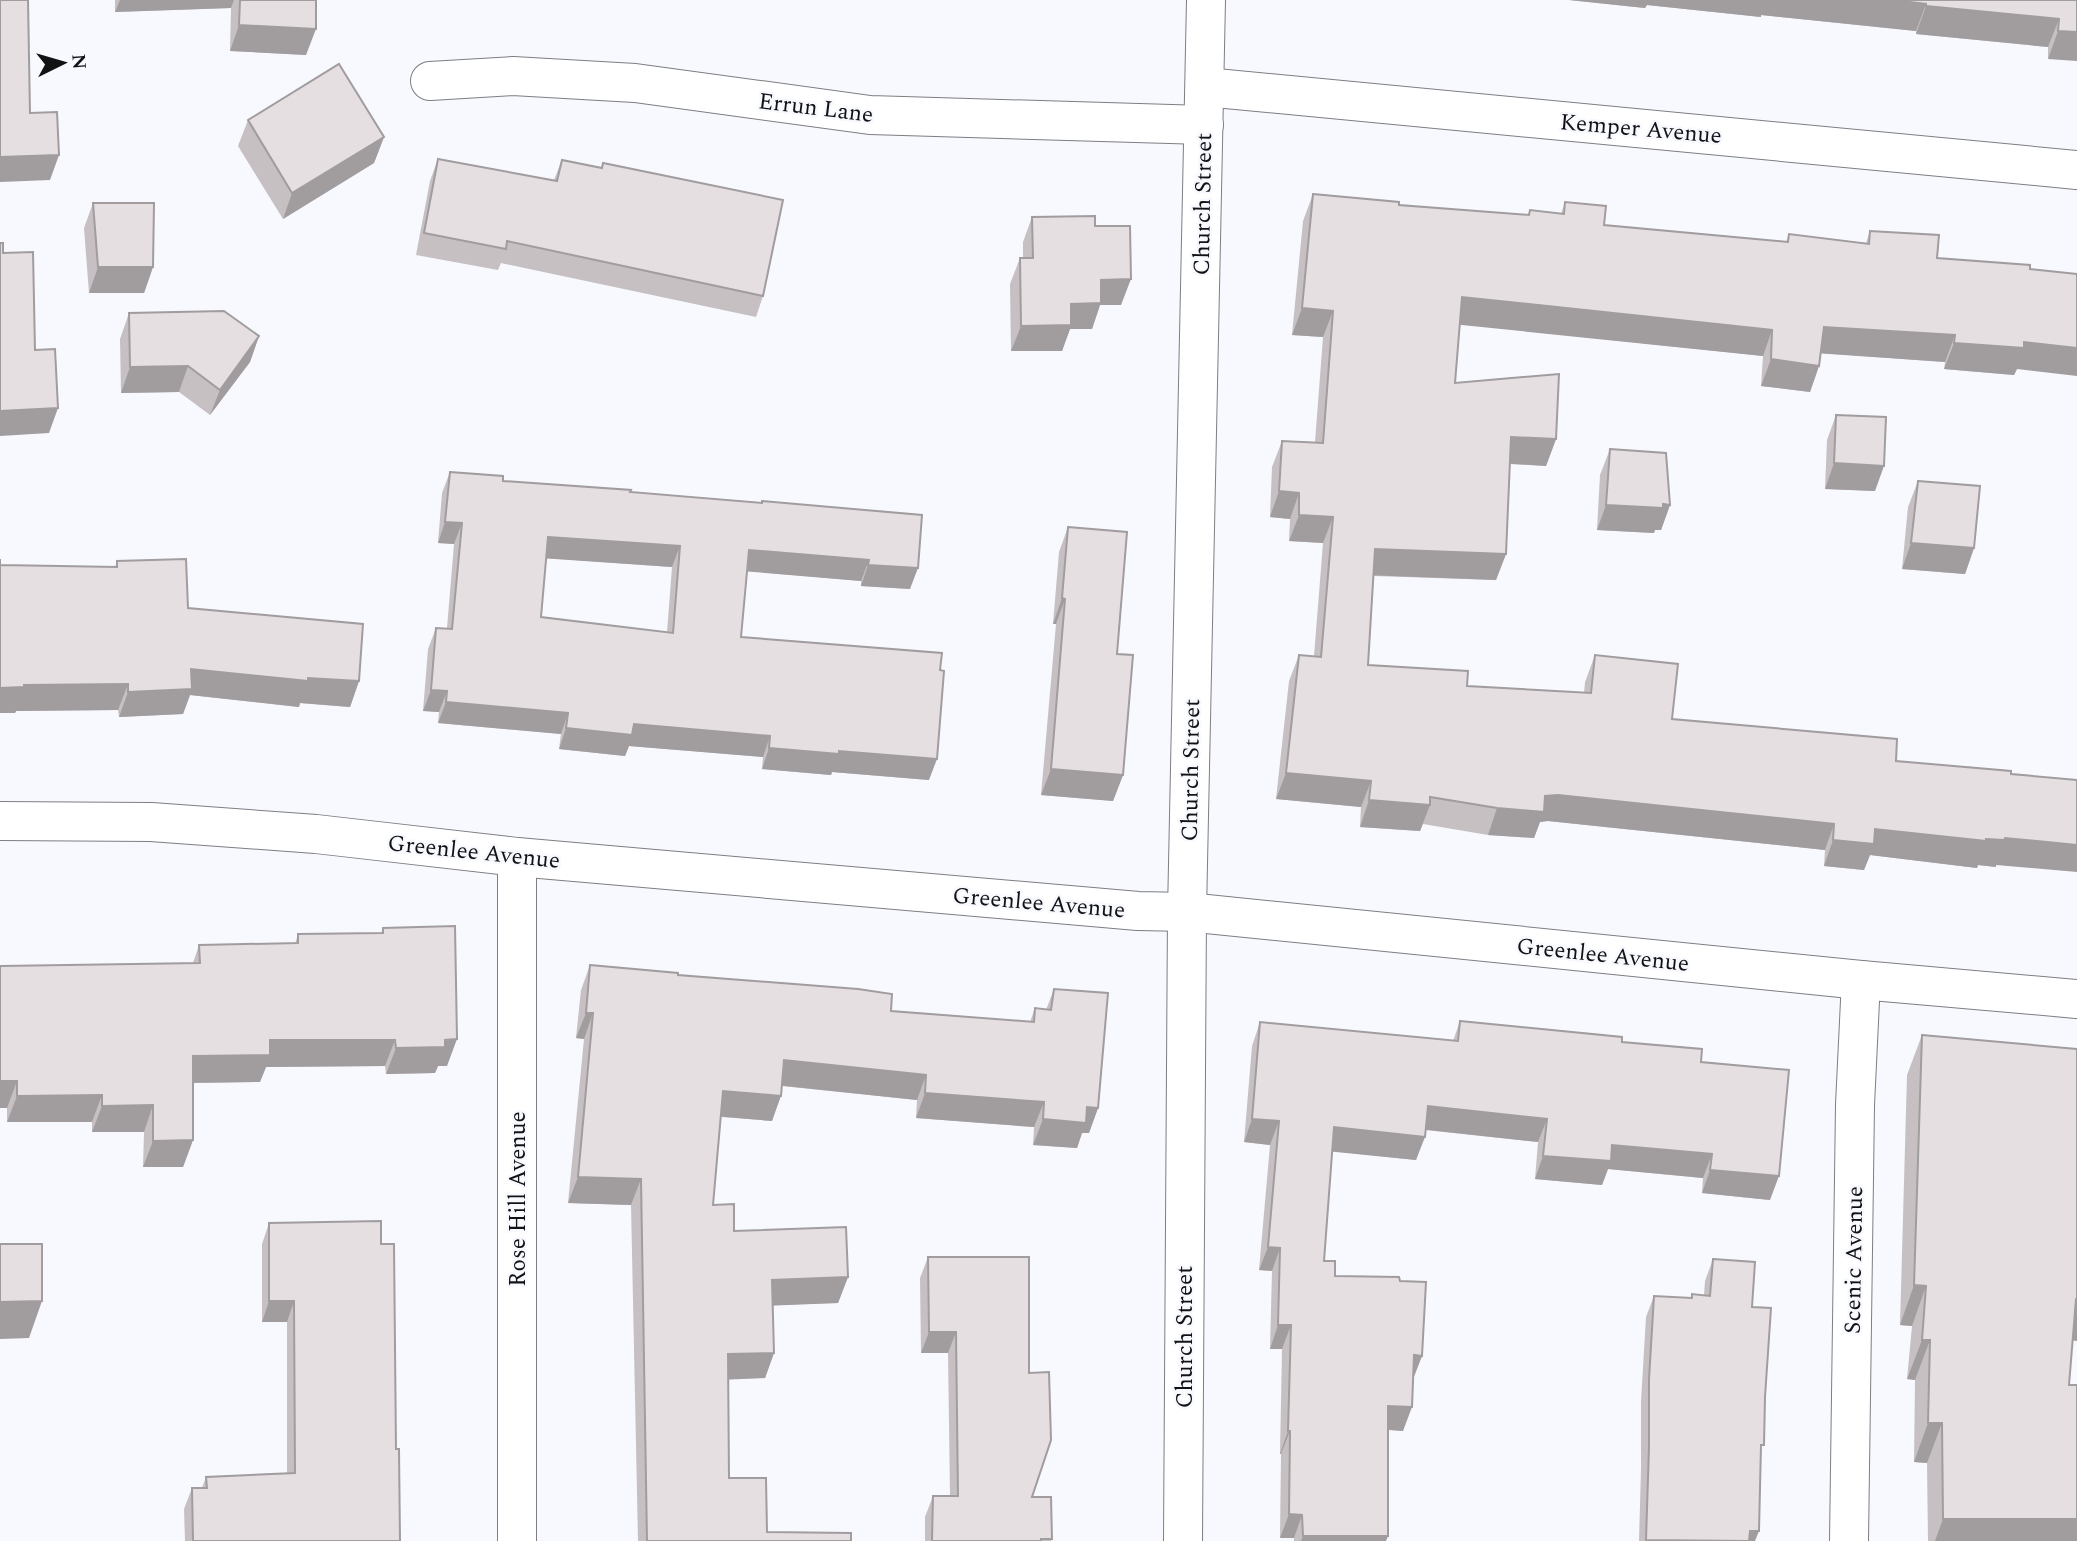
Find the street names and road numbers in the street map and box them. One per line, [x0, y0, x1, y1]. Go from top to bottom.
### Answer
street label: Errun Lane [756, 84, 875, 133]
street label: Kemper Avenue [1559, 105, 1723, 154]
street label: Church Street [1185, 132, 1222, 276]
street label: Church Street [1173, 698, 1210, 842]
street label: Greenlee Avenue [386, 826, 562, 879]
street label: Greenlee Avenue [951, 879, 1127, 928]
street label: Greenlee Avenue [1515, 929, 1691, 982]
street label: Rose Hill Avenue [501, 1111, 536, 1287]
street label: Scenic Avenue [1836, 1186, 1873, 1334]
street label: Church Street [1168, 1266, 1203, 1408]

